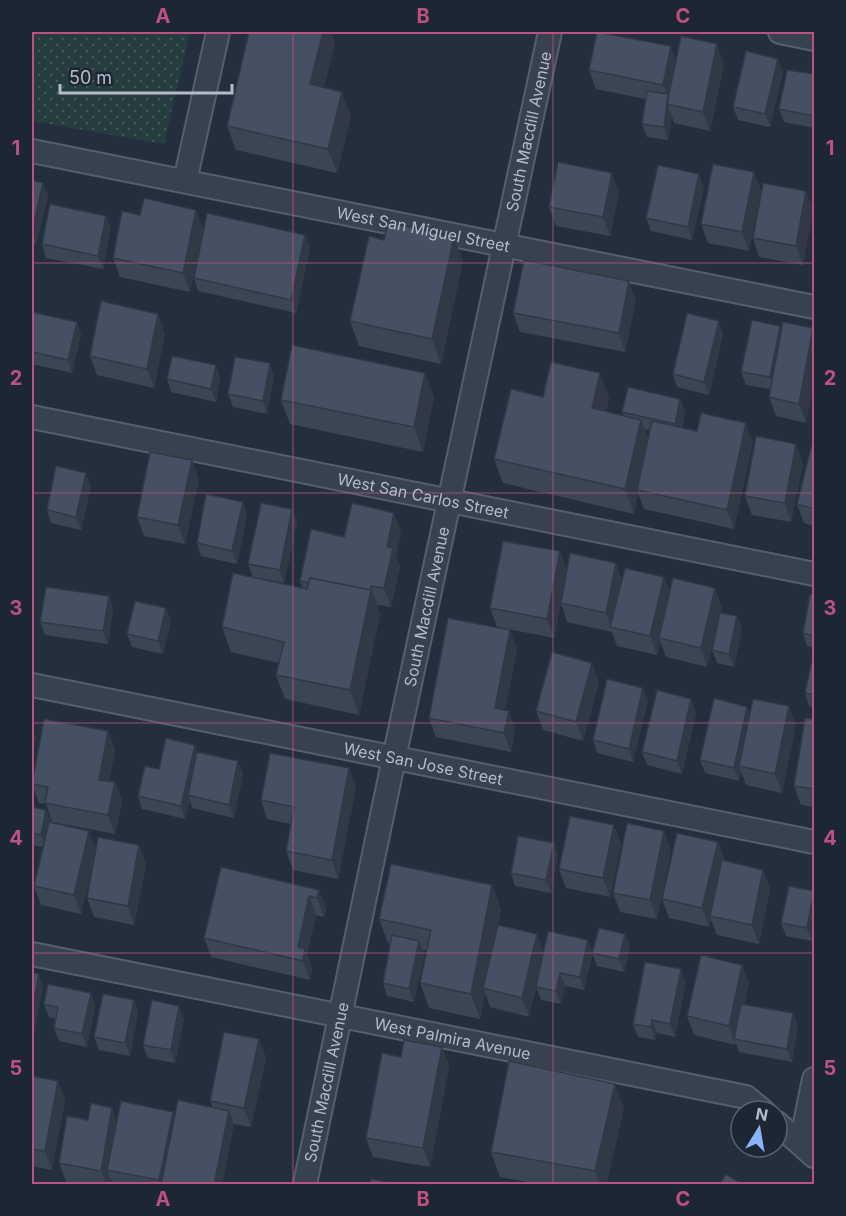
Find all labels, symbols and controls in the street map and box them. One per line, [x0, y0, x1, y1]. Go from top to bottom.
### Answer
text: A [156, 4, 171, 28]
text: B [416, 4, 430, 28]
text: C [676, 4, 690, 28]
street label: South Macdill Avenue [502, 50, 556, 213]
scale bar [60, 57, 232, 95]
text: 50 m [69, 67, 112, 88]
text: 1 [12, 136, 20, 160]
text: 1 [826, 136, 834, 160]
street label: West San Miguel Street [335, 202, 512, 256]
text: 2 [10, 366, 22, 390]
text: 2 [824, 366, 836, 390]
street label: West San Carlos Street [336, 469, 511, 522]
street label: South Macdill Avenue [400, 525, 453, 689]
text: 3 [10, 596, 22, 620]
text: 3 [824, 596, 836, 620]
street label: West San Jose Street [342, 738, 505, 789]
text: 4 [9, 826, 23, 850]
text: 4 [823, 826, 837, 850]
street label: South Macdill Avenue [300, 1000, 353, 1164]
street label: West Palmira Avenue [373, 1013, 533, 1064]
text: 5 [10, 1056, 22, 1080]
text: 5 [824, 1056, 836, 1080]
north arrow [729, 1099, 789, 1159]
text: N [754, 1103, 770, 1125]
text: A [156, 1187, 171, 1211]
text: B [416, 1187, 430, 1211]
text: C [676, 1187, 690, 1211]

